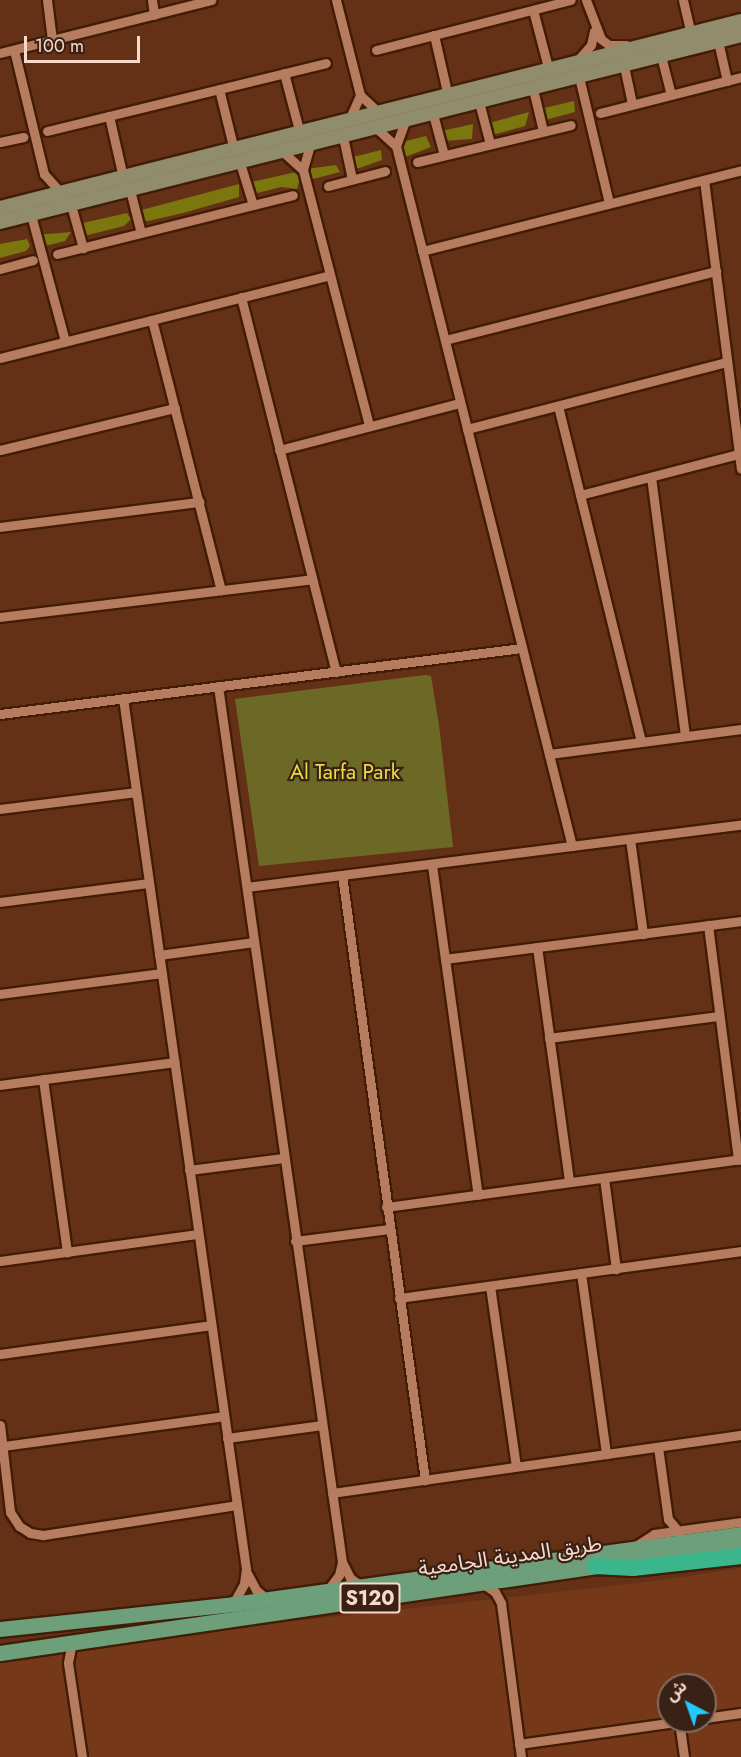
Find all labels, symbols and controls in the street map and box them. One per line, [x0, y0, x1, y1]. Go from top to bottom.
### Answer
scale bar [27, 24, 142, 62]
text: 100 m [35, 33, 84, 59]
park label: Al Tarfa Park [290, 759, 400, 785]
street label: طريق المدينة الجامعية [417, 1531, 603, 1581]
road number: S120 [338, 1581, 401, 1615]
north arrow [657, 1673, 717, 1733]
text: ش [660, 1675, 692, 1706]

